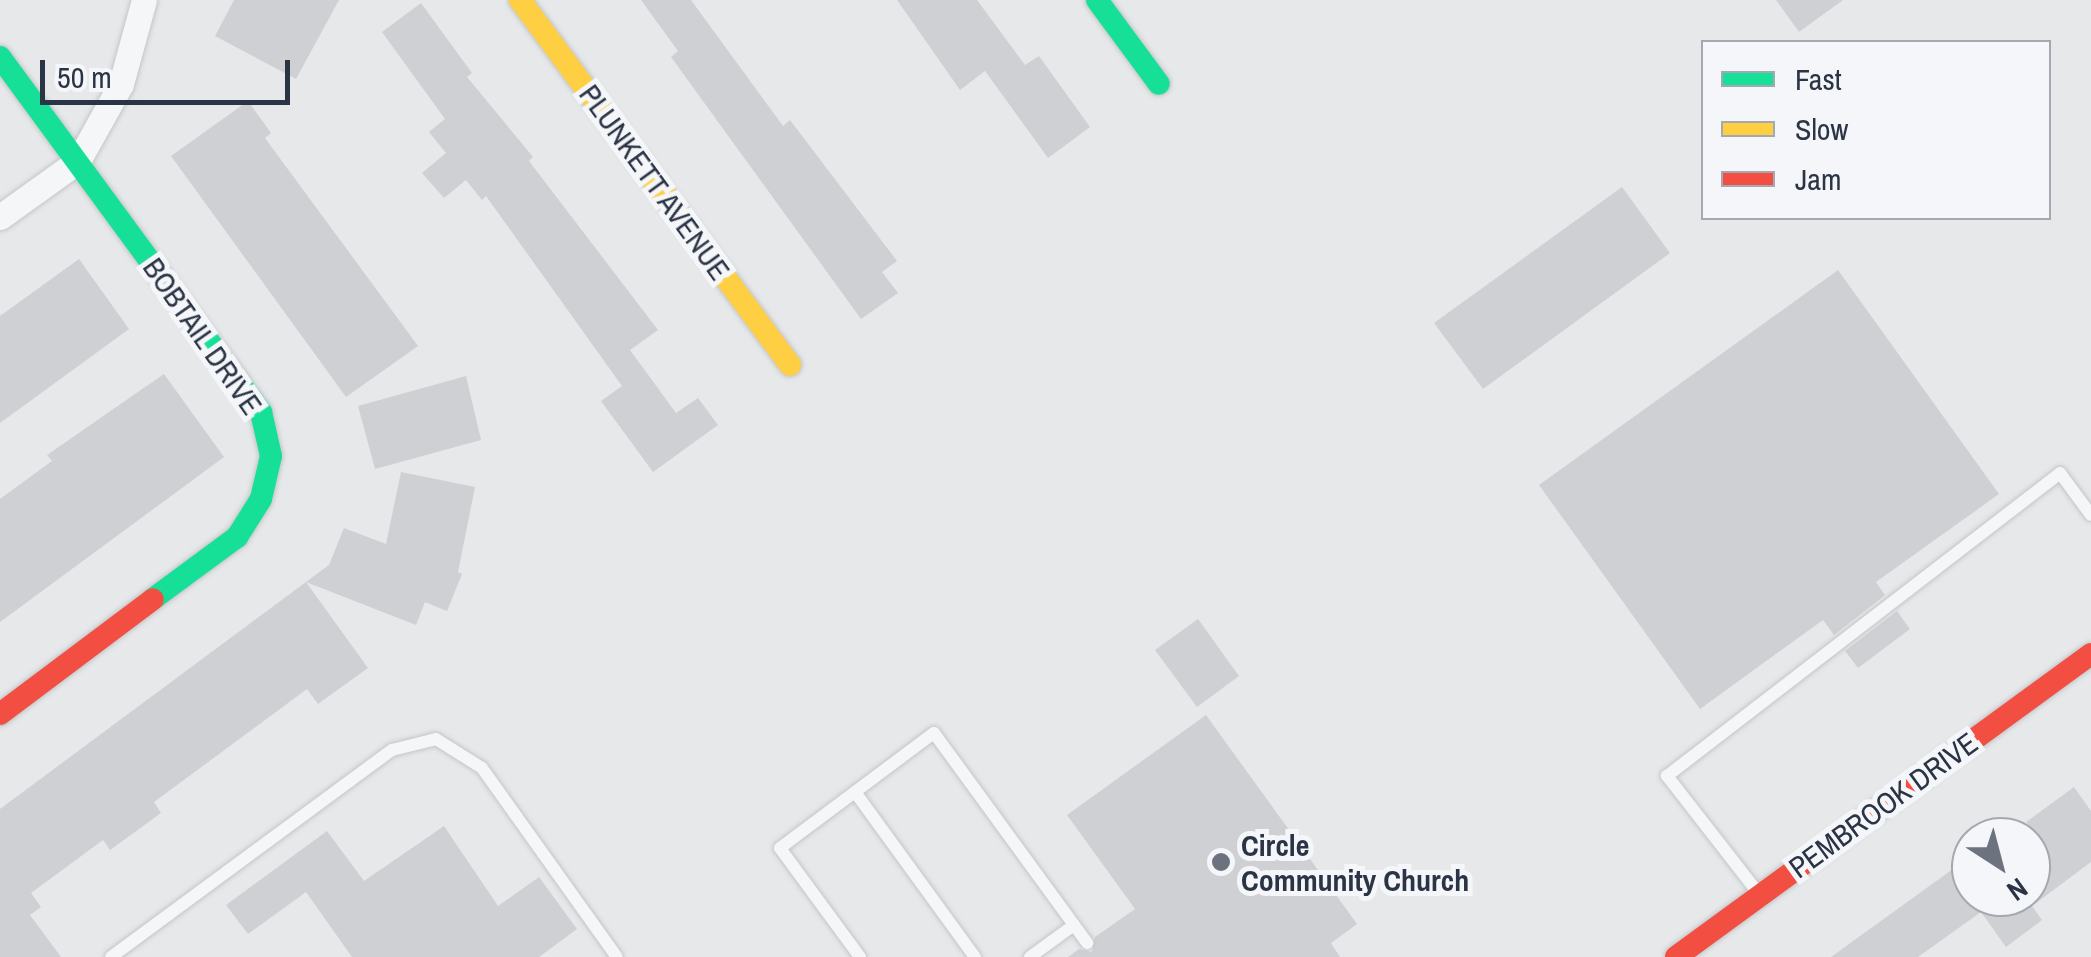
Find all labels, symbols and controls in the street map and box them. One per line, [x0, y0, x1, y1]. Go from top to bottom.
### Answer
scale bar [45, 40, 295, 102]
legend [1701, 40, 2051, 220]
text: 50 m [57, 57, 112, 97]
text: Fast [1795, 59, 1842, 99]
street label: PLUNKETT AVENUE [571, 76, 739, 288]
text: Slow [1795, 109, 1848, 149]
text: Jam [1795, 159, 1841, 199]
street label: BOBTAIL DRIVE [135, 250, 271, 422]
street label: PEMBROOK DRIVE [1782, 725, 1984, 885]
north arrow [1951, 817, 2051, 917]
place label: Circle Community Church [1241, 827, 1469, 898]
marker: Circle Community Church [1210, 851, 1232, 873]
text: N [2000, 869, 2035, 910]

